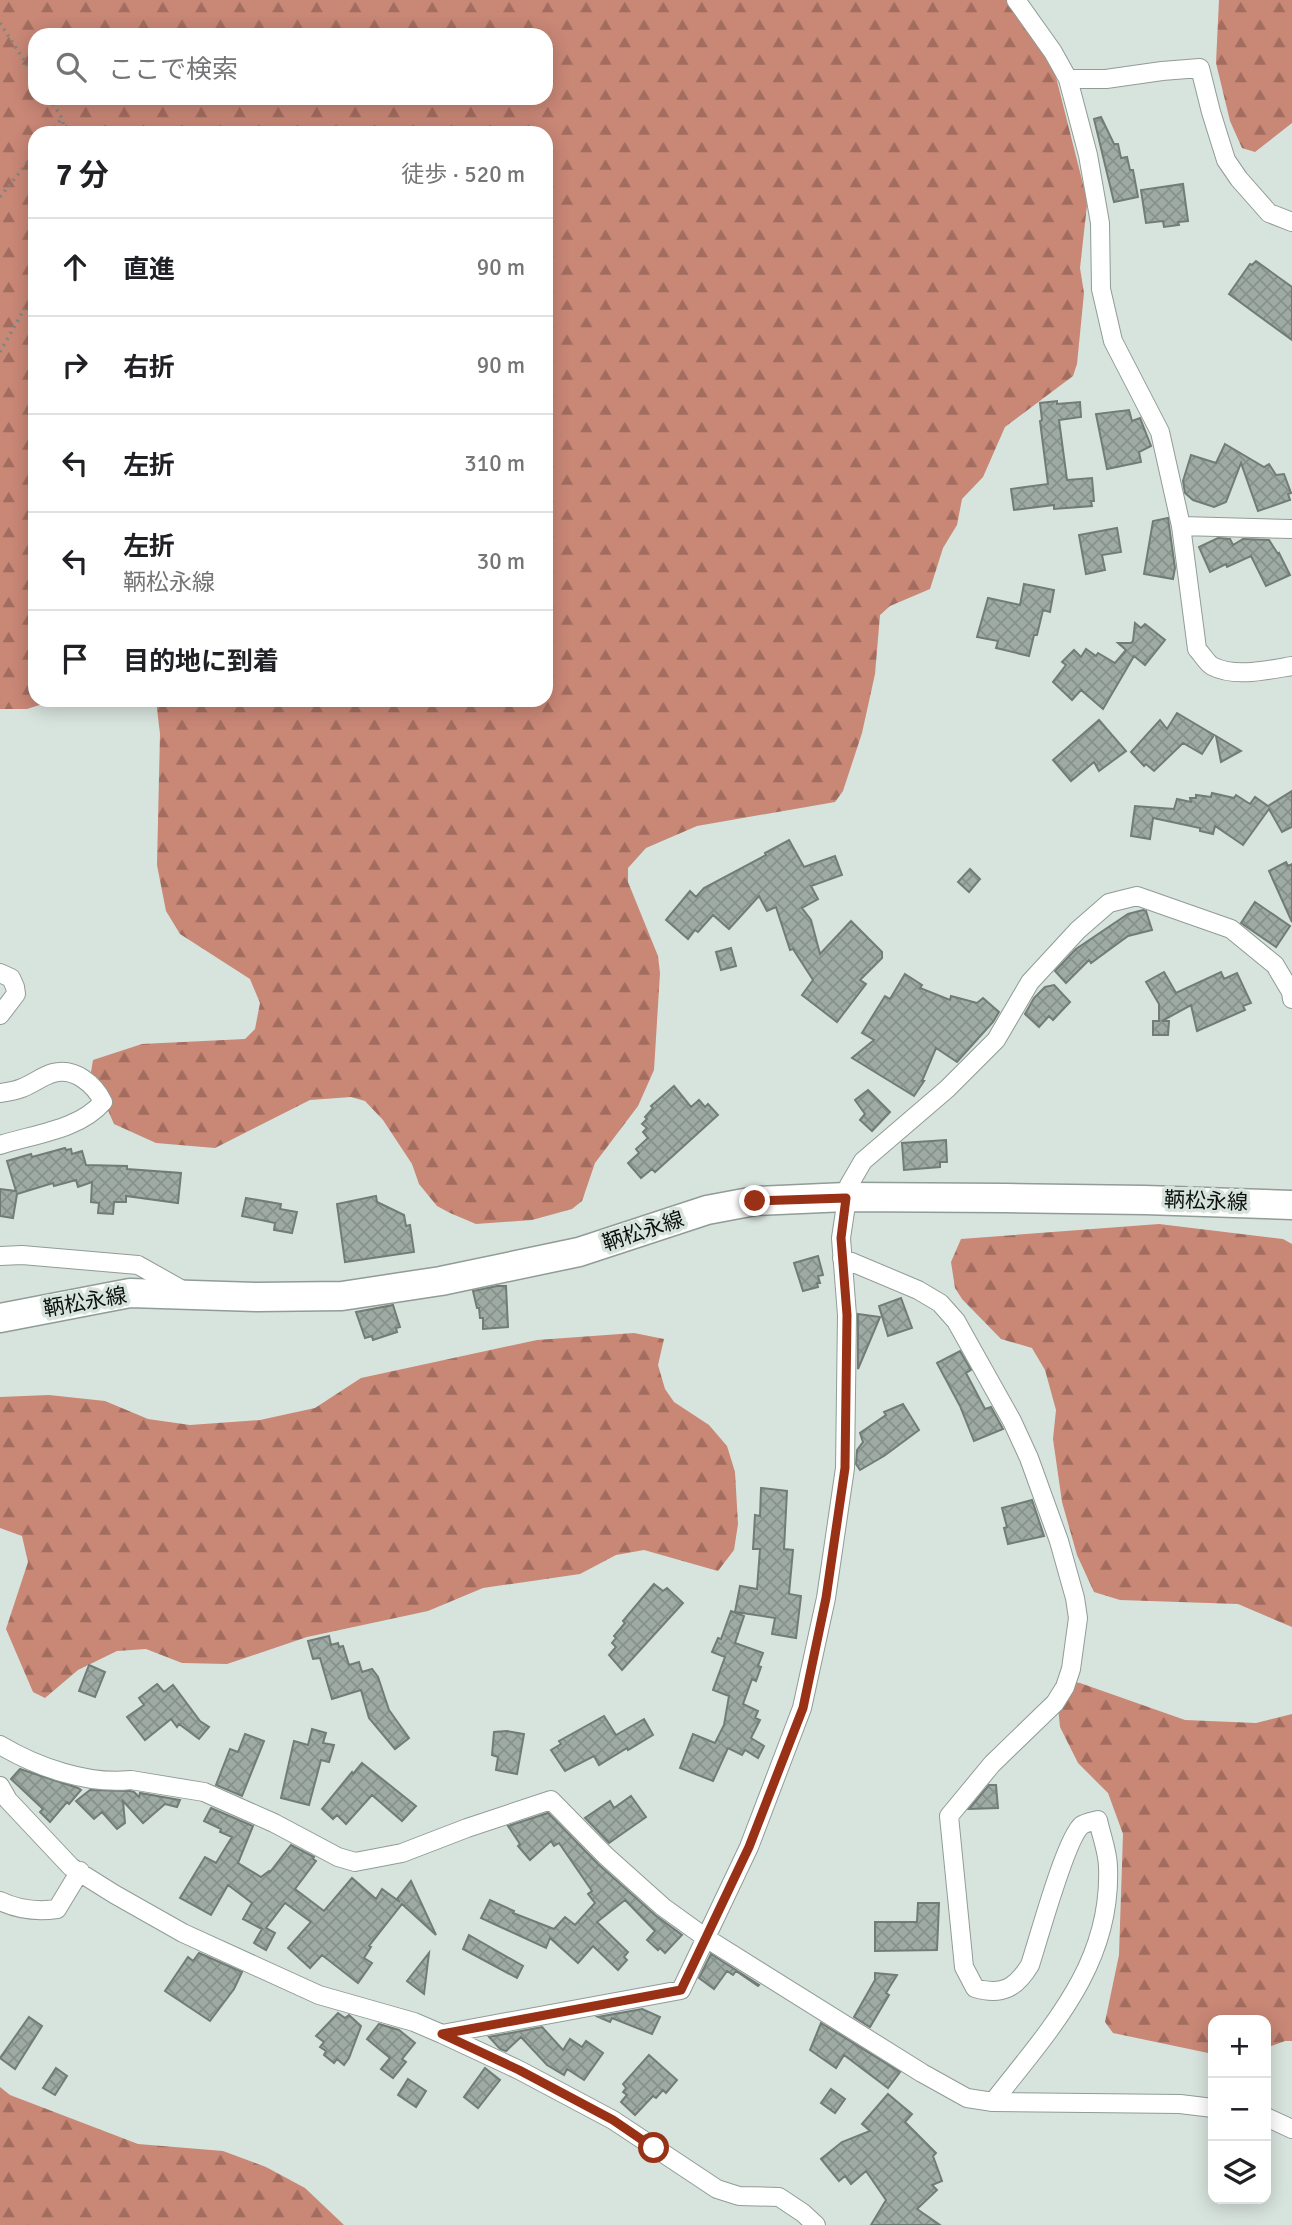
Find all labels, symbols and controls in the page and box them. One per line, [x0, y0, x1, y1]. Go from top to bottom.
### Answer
search box [28, 28, 553, 105]
icon: search [52, 48, 90, 86]
text: ここで検索 [108, 54, 238, 86]
text: 7 分 [56, 157, 109, 194]
text: 徒歩 · 520 m [401, 160, 525, 189]
icon: ahead [56, 248, 94, 286]
text: 90 m [477, 253, 525, 282]
text: 直進 [123, 254, 175, 286]
icon: right [56, 346, 94, 384]
text: 90 m [477, 351, 525, 380]
text: 右折 [123, 352, 175, 384]
icon: left [56, 444, 94, 482]
text: 310 m [464, 449, 525, 478]
text: 左折 [123, 450, 175, 482]
text: 左折 [123, 531, 175, 563]
icon: left [56, 542, 94, 580]
text: 30 m [477, 547, 525, 576]
text: 鞆松永線 [123, 568, 215, 597]
icon: arrive [56, 640, 94, 678]
text: 目的地に到着 [123, 646, 279, 678]
route end [739, 1185, 770, 1216]
street label: 鞆松永線 [1164, 1187, 1248, 1215]
street label: 鞆松永線 [599, 1206, 687, 1256]
street label: 鞆松永線 [41, 1282, 129, 1322]
map controls [1208, 2015, 1271, 2204]
button: + [1208, 2015, 1271, 2078]
button: − [1208, 2078, 1271, 2141]
route start [638, 2132, 669, 2163]
button: layers [1208, 2141, 1271, 2204]

